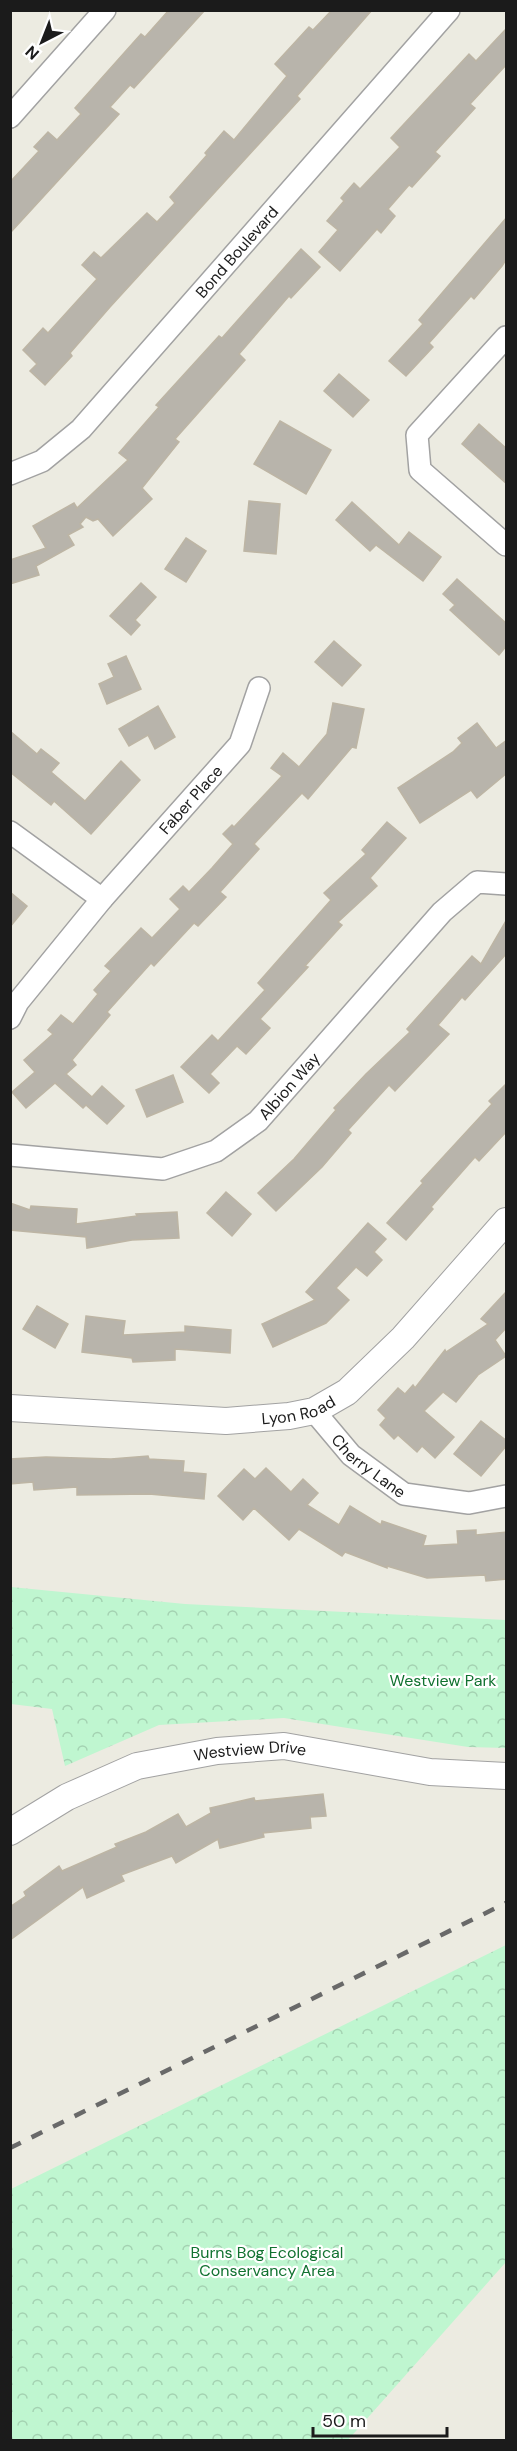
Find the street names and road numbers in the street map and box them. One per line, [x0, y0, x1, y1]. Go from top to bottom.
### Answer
street label: Bond Boulevard [191, 202, 283, 302]
street label: Faber Place [155, 761, 227, 839]
street label: Albion Way [254, 1048, 325, 1124]
street label: Lyon Road [261, 1391, 339, 1429]
street label: Cherry Lane [327, 1430, 410, 1503]
street label: Westview Drive [192, 1736, 308, 1766]

